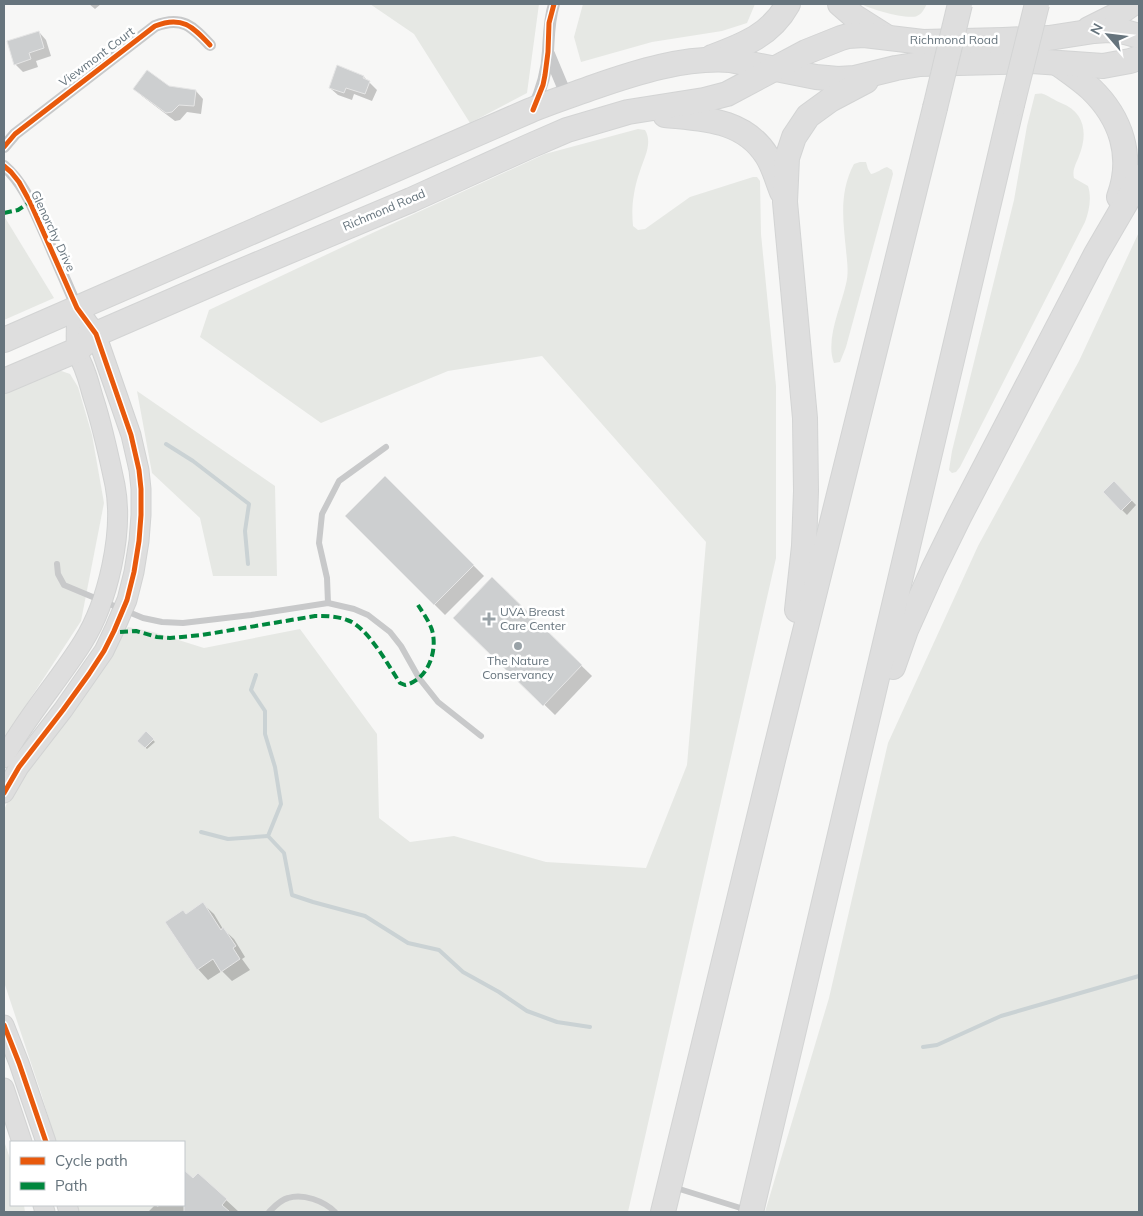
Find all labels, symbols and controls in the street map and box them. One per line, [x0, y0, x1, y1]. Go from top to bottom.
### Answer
north arrow [1083, 10, 1133, 60]
text: N [1086, 20, 1107, 38]
street label: Viewmont Court [56, 23, 137, 90]
street label: Richmond Road [910, 32, 998, 47]
street label: Richmond Road [340, 185, 427, 234]
street label: Glenorchy Drive [28, 188, 79, 274]
place label: UVA Breast Care Center [500, 604, 566, 633]
marker: UVA Breast Care Center [482, 612, 496, 626]
marker: The Nature Conservancy [512, 640, 524, 652]
place label: The Nature Conservancy [482, 653, 554, 682]
legend [10, 1141, 185, 1206]
text: Cycle path [55, 1151, 128, 1170]
text: Path [55, 1176, 87, 1195]

